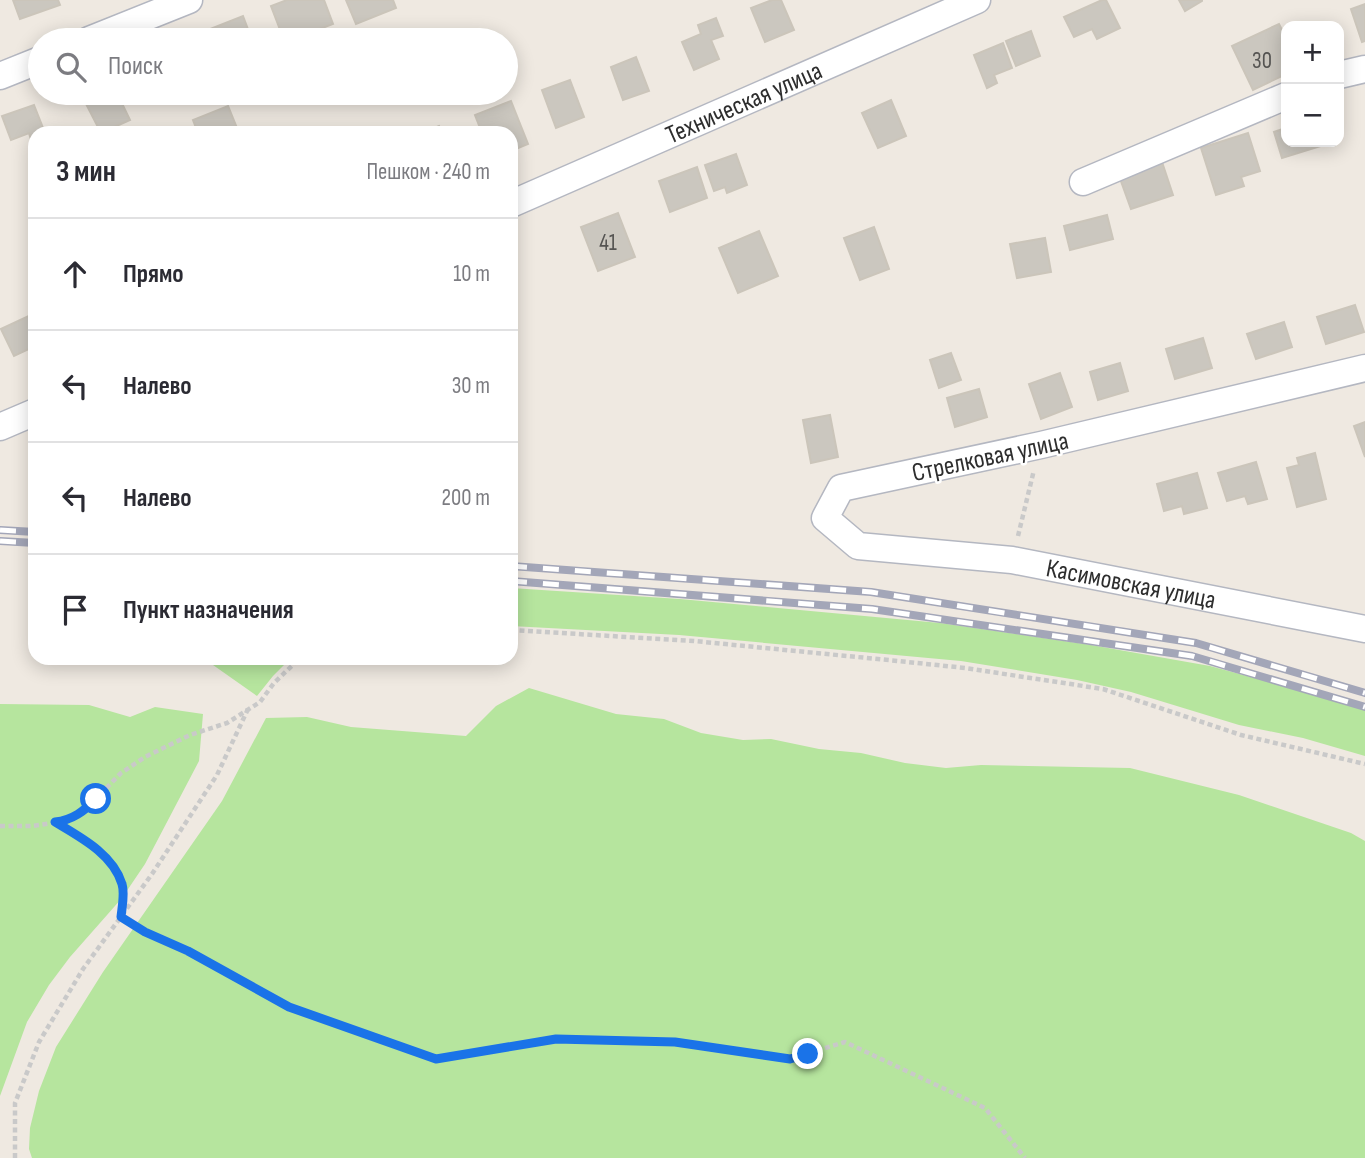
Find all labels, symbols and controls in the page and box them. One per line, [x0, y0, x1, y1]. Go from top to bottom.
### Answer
map controls [1281, 21, 1344, 147]
button: + [1281, 21, 1344, 84]
search box [28, 28, 518, 105]
house number: 30 [1252, 47, 1272, 75]
icon: search [52, 48, 90, 86]
text: Поиск [108, 51, 163, 82]
street label: Техническая улица [661, 56, 827, 151]
button: − [1281, 84, 1344, 147]
text: 3 мин [56, 154, 116, 190]
text: Пешком · 240 m [366, 158, 490, 186]
house number: 41 [599, 229, 617, 257]
icon: ahead [56, 255, 94, 293]
text: Прямо [123, 259, 184, 290]
text: 10 m [453, 260, 490, 288]
icon: left [56, 367, 94, 405]
text: Налево [123, 371, 192, 402]
text: 30 m [452, 372, 490, 400]
street label: Стрелковая улица [909, 426, 1071, 489]
icon: left [56, 479, 94, 517]
text: Налево [123, 483, 192, 514]
text: 200 m [442, 484, 490, 512]
street label: Касимовская улица [1044, 553, 1218, 616]
icon: arrive [56, 591, 94, 629]
text: Пункт назначения [123, 595, 294, 626]
route start [80, 783, 111, 814]
route end [792, 1038, 823, 1069]

